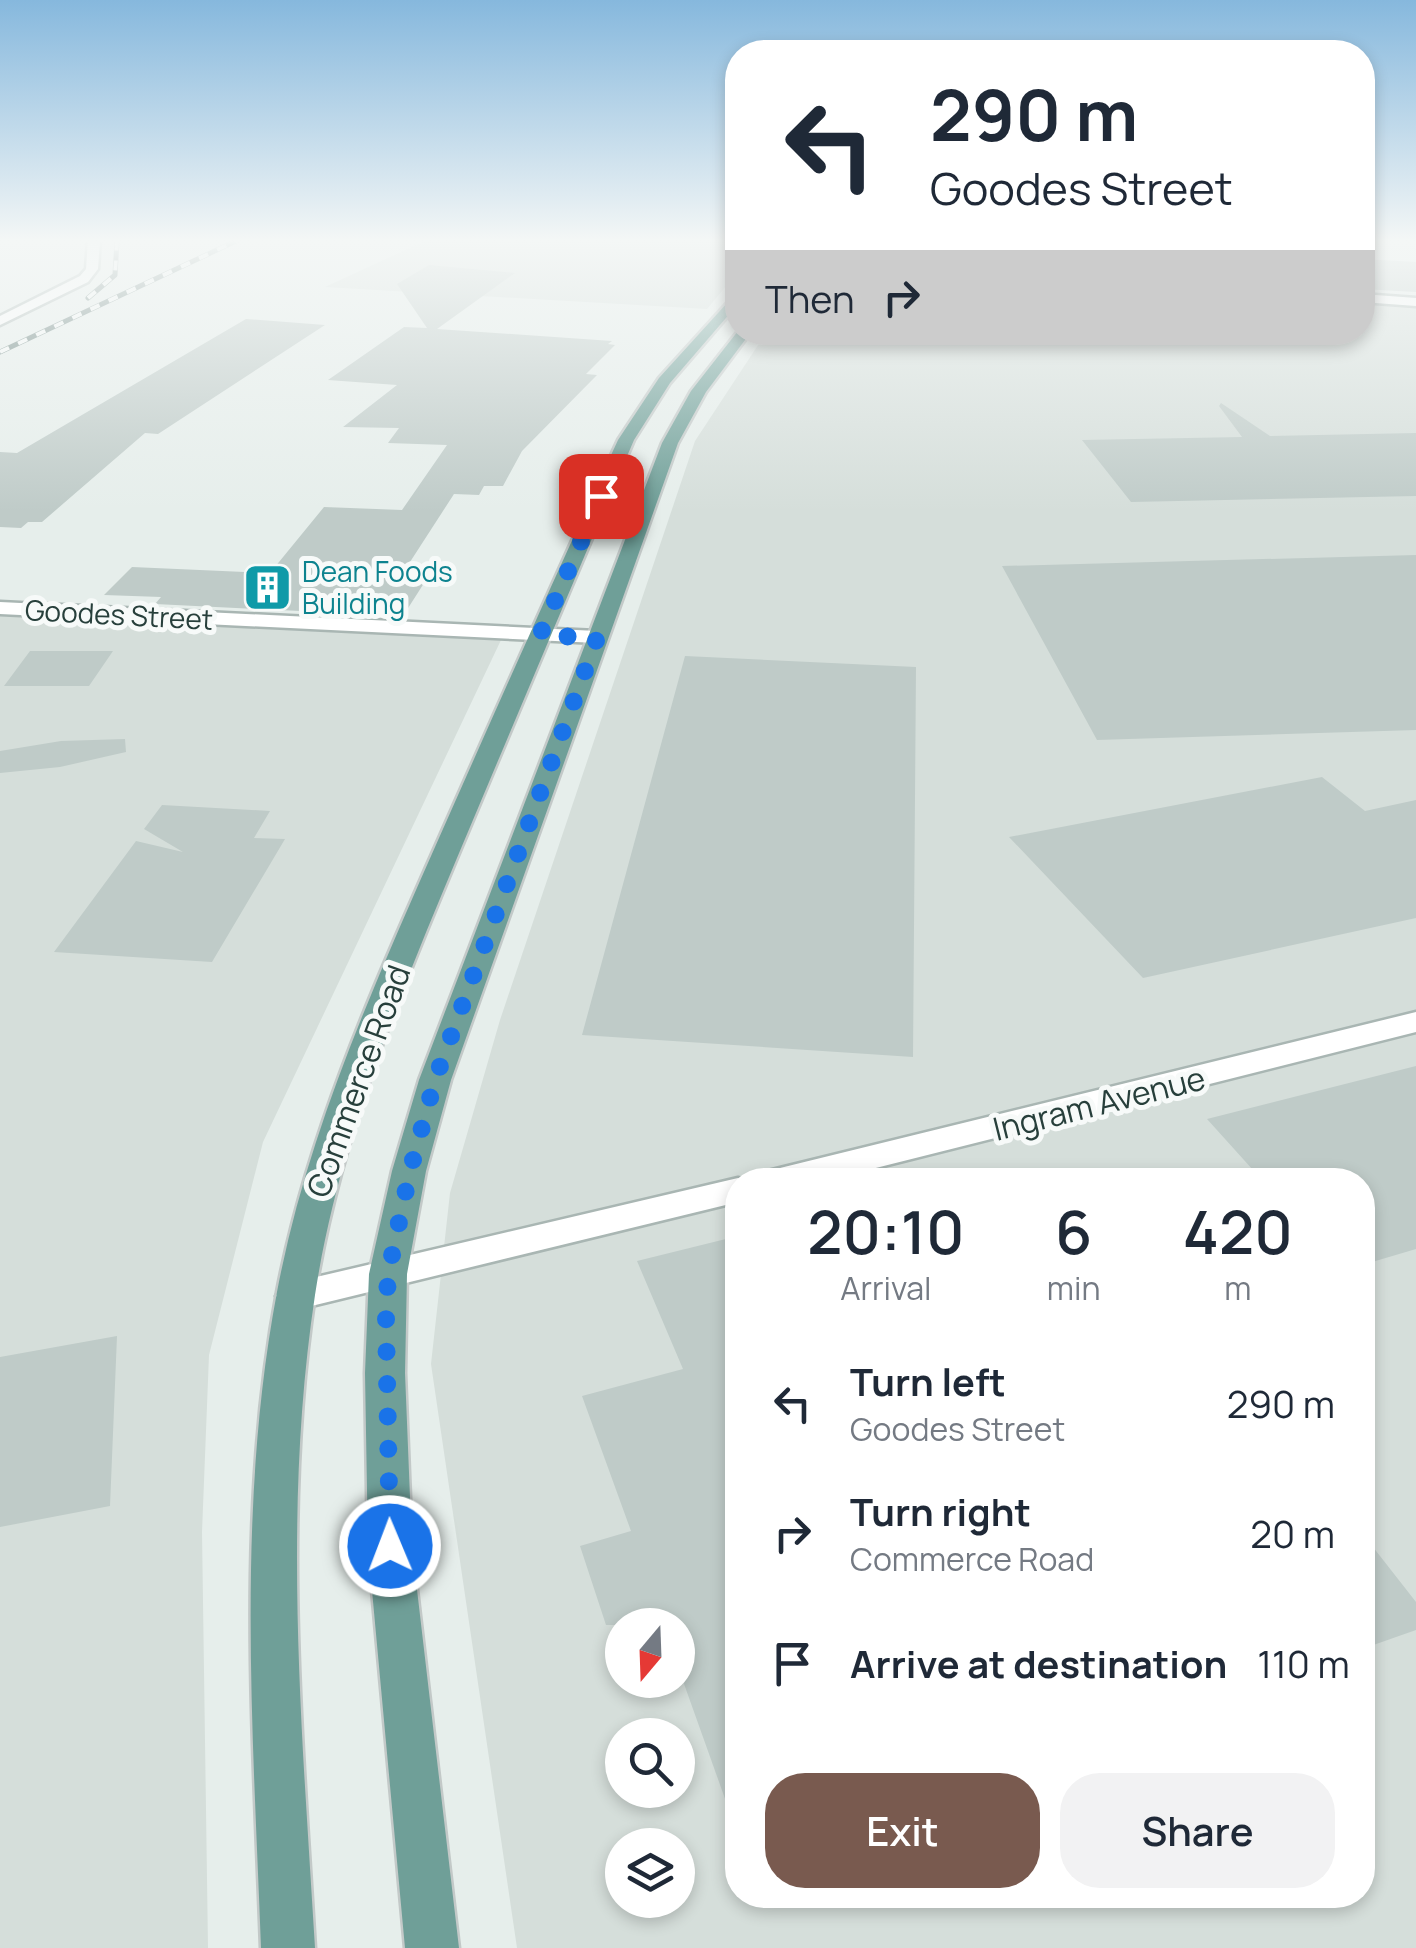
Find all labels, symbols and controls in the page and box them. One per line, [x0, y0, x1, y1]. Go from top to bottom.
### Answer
text: 290 m [930, 66, 1138, 162]
icon: left [765, 80, 895, 210]
text: Goodes Street [930, 157, 1233, 219]
icon: right [874, 270, 929, 325]
text: Then [765, 272, 854, 324]
pin [559, 454, 644, 539]
icon: arrive [574, 469, 629, 524]
place label: Dean Foods Building [302, 552, 453, 622]
building icon: Dean Foods Building [241, 561, 293, 613]
street label: Goodes Street [24, 590, 214, 638]
street label: Commerce Road [296, 959, 420, 1203]
street label: Ingram Avenue [988, 1055, 1210, 1151]
text: 20:10 [807, 1190, 965, 1272]
text: 6 [1055, 1190, 1092, 1272]
text: 420 [1183, 1190, 1293, 1272]
text: Arrival [840, 1266, 932, 1310]
text: min [1047, 1266, 1100, 1310]
text: m [1224, 1266, 1251, 1310]
text: Turn left [850, 1355, 1006, 1407]
icon: left [765, 1376, 820, 1431]
text: 290 m [1227, 1377, 1335, 1429]
text: Goodes Street [850, 1407, 1065, 1451]
text: Turn right [850, 1485, 1031, 1537]
position arrow [338, 1494, 442, 1598]
icon: right [765, 1506, 820, 1561]
text: 20 m [1250, 1507, 1335, 1559]
text: Commerce Road [850, 1537, 1094, 1581]
north arrow [605, 1608, 695, 1698]
map controls [605, 1608, 695, 1918]
icon: arrive [765, 1636, 820, 1691]
text: Arrive at destination [850, 1637, 1227, 1689]
text: 110 m [1257, 1637, 1350, 1689]
button: search [605, 1718, 695, 1808]
button: Exit [765, 1773, 1040, 1888]
button: Share [1060, 1773, 1335, 1888]
button: layers [605, 1828, 695, 1918]

